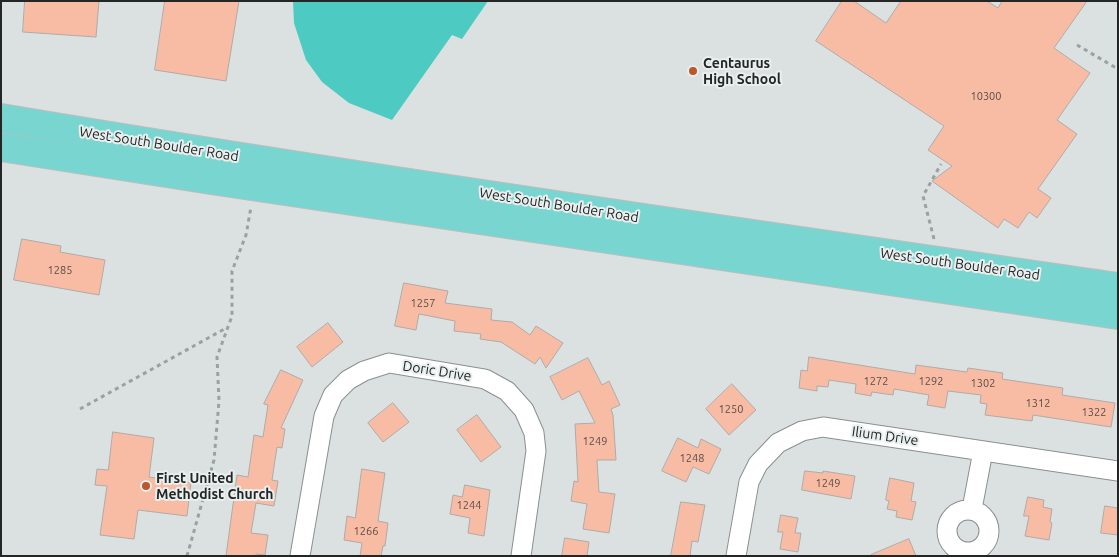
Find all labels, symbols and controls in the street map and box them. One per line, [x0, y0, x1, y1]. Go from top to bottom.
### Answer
place label: Centaurus High School [703, 55, 781, 88]
marker: Centaurus High School [687, 65, 699, 77]
house number: 10300 [970, 89, 1002, 103]
street label: West South Boulder Road [78, 123, 240, 165]
street label: West South Boulder Road [478, 184, 640, 226]
street label: West South Boulder Road [879, 244, 1041, 284]
house number: 1285 [48, 263, 72, 277]
house number: 1257 [411, 296, 435, 310]
street label: Doric Drive [401, 357, 473, 385]
house number: 1272 [864, 374, 888, 388]
house number: 1292 [919, 374, 943, 388]
house number: 1302 [971, 376, 995, 390]
house number: 1312 [1026, 396, 1050, 410]
house number: 1250 [719, 402, 743, 416]
house number: 1322 [1082, 405, 1106, 419]
street label: Ilium Drive [851, 423, 919, 449]
house number: 1249 [583, 434, 607, 448]
house number: 1248 [680, 451, 704, 465]
place label: First United Methodist Church [156, 470, 273, 502]
house number: 1249 [816, 476, 840, 490]
marker: First United Methodist Church [140, 480, 152, 492]
house number: 1244 [457, 498, 481, 512]
house number: 1266 [354, 524, 378, 538]

